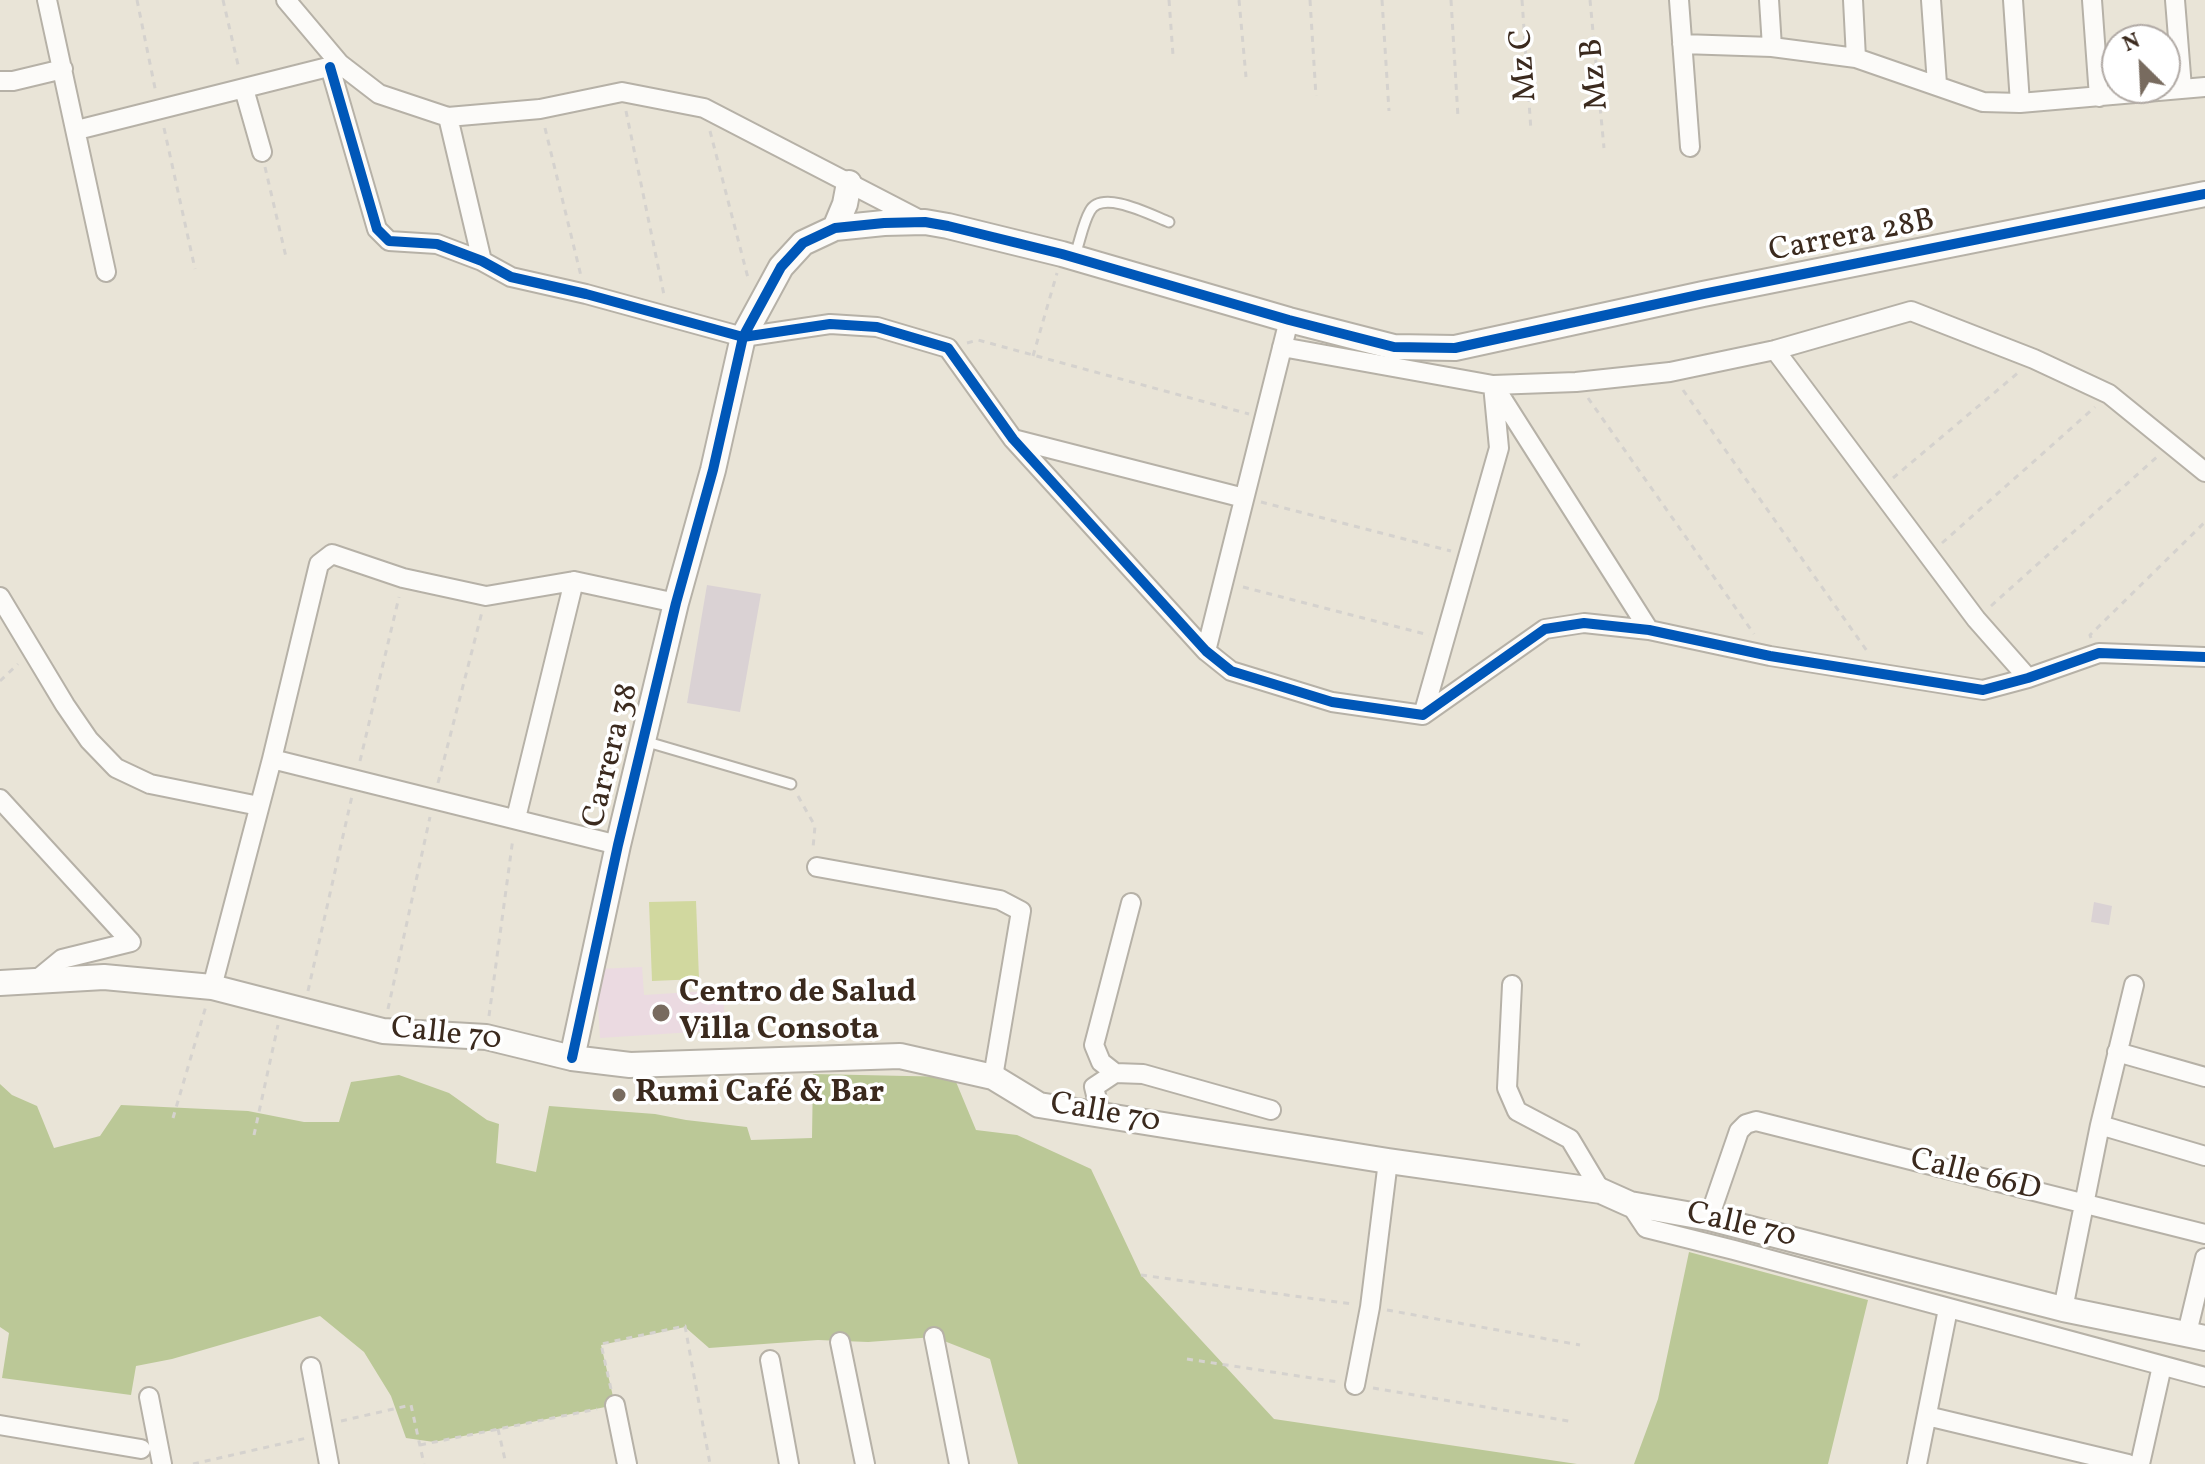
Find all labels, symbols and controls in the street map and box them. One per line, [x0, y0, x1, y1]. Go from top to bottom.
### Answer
north arrow [2101, 24, 2181, 104]
text: N [2118, 26, 2145, 61]
street label: Mz C [1504, 27, 1548, 103]
street label: Mz B [1575, 36, 1619, 112]
street label: Carrera 28B [1766, 203, 1938, 273]
street label: Carrera 38 [577, 680, 649, 832]
place label: Centro de Salud Villa Consota [679, 976, 916, 1051]
marker: Centro de Salud Villa Consota [650, 1002, 672, 1024]
street label: Calle 70 [389, 1011, 503, 1061]
place label: Rumi Café & Bar [635, 1076, 884, 1114]
marker: Rumi Café & Bar [610, 1086, 628, 1104]
street label: Calle 70 [1047, 1086, 1163, 1144]
street label: Calle 66D [1906, 1142, 2044, 1212]
street label: Calle 70 [1683, 1196, 1799, 1258]

